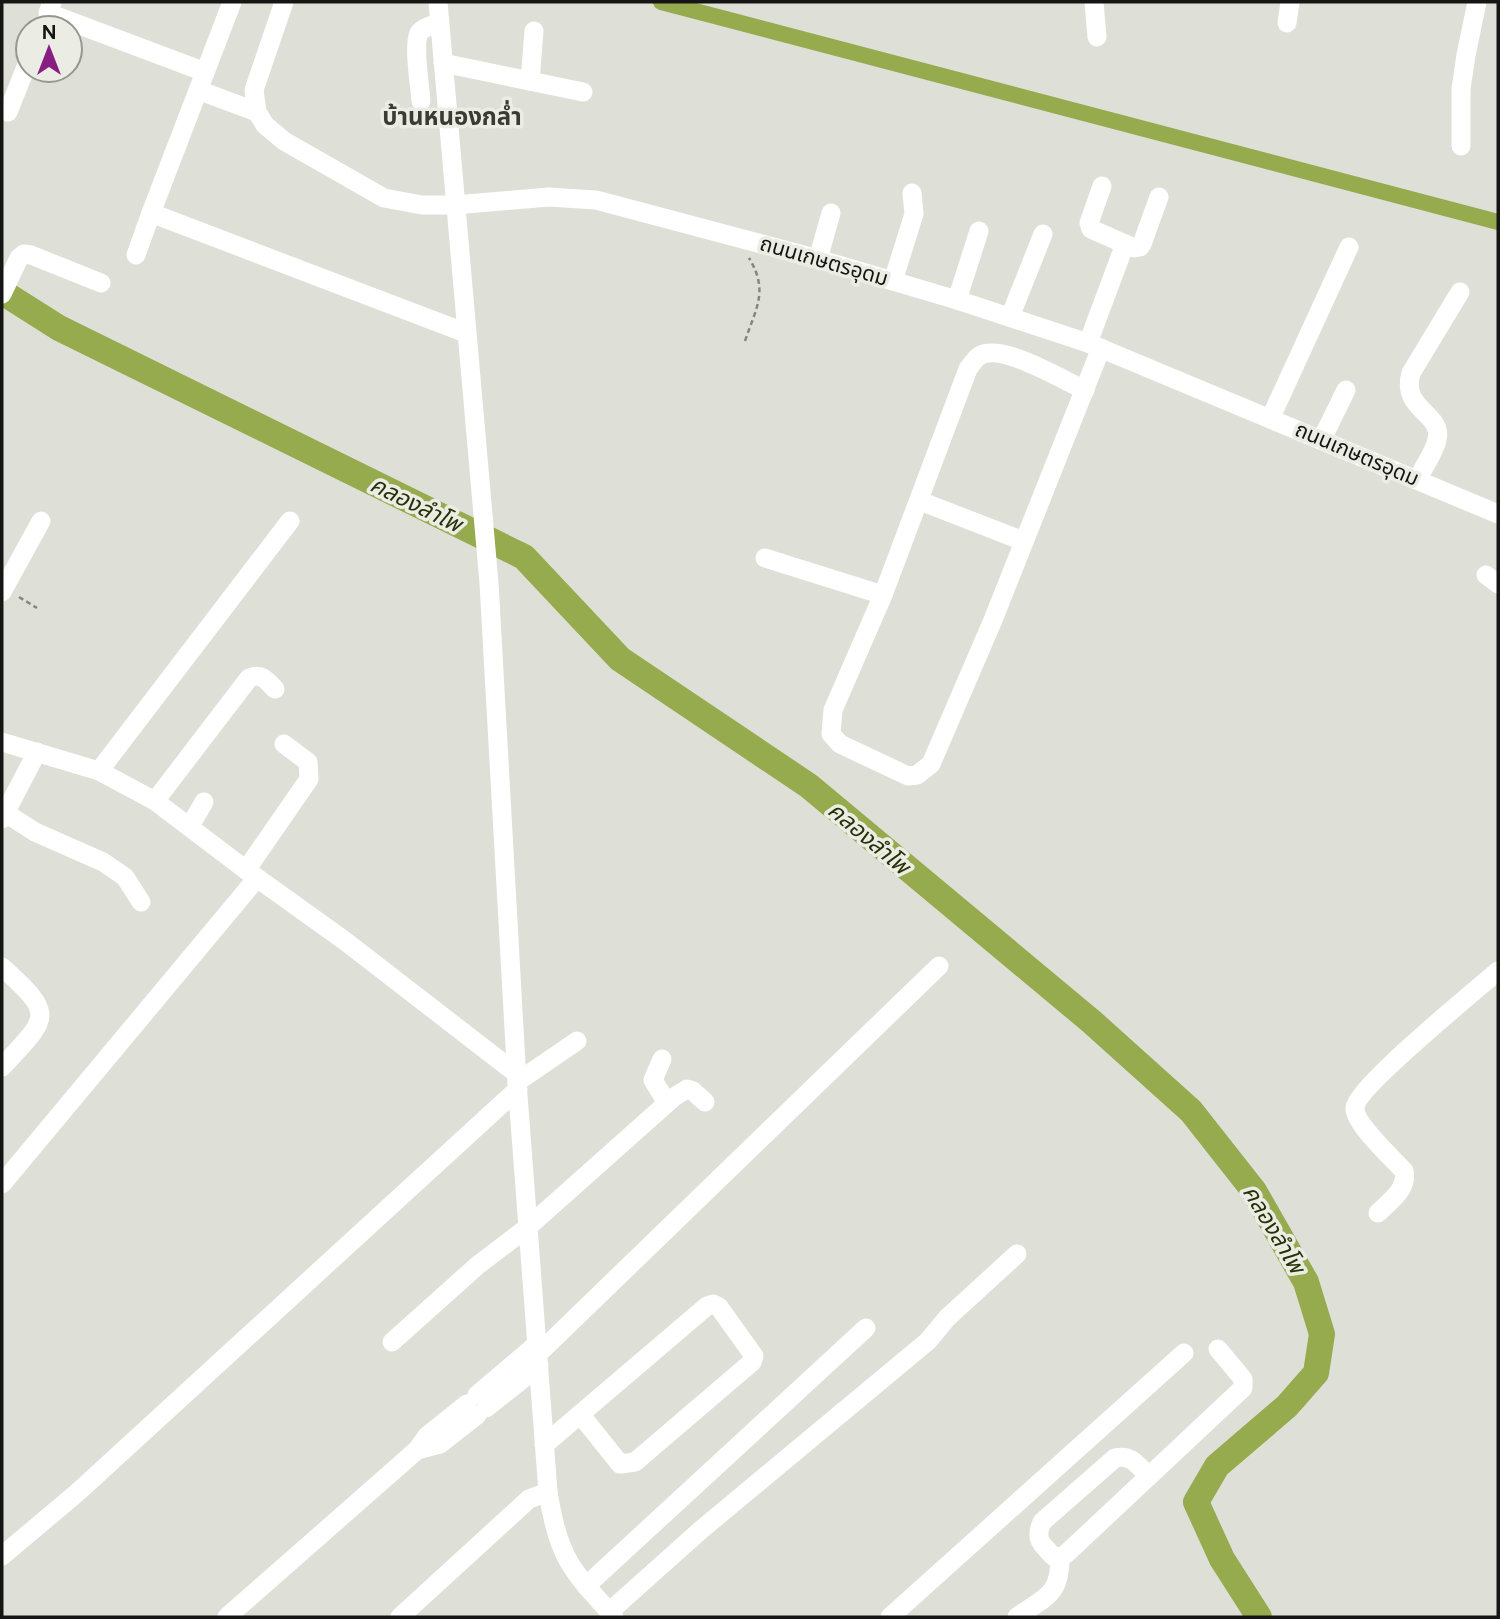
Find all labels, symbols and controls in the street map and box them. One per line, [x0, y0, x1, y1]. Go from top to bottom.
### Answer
north arrow [14, 14, 84, 84]
text: N [42, 21, 56, 44]
district label: บ้านหนองกล่ำ [382, 100, 522, 131]
street label: ถนนเกษตรอุดม [757, 230, 891, 292]
street label: ถนนเกษตรอุดม [1291, 416, 1423, 492]
water label: คลองลำโพ [366, 470, 469, 539]
water label: คลองลำโพ [822, 796, 918, 882]
water label: คลองลำโพ [1237, 1180, 1313, 1281]

